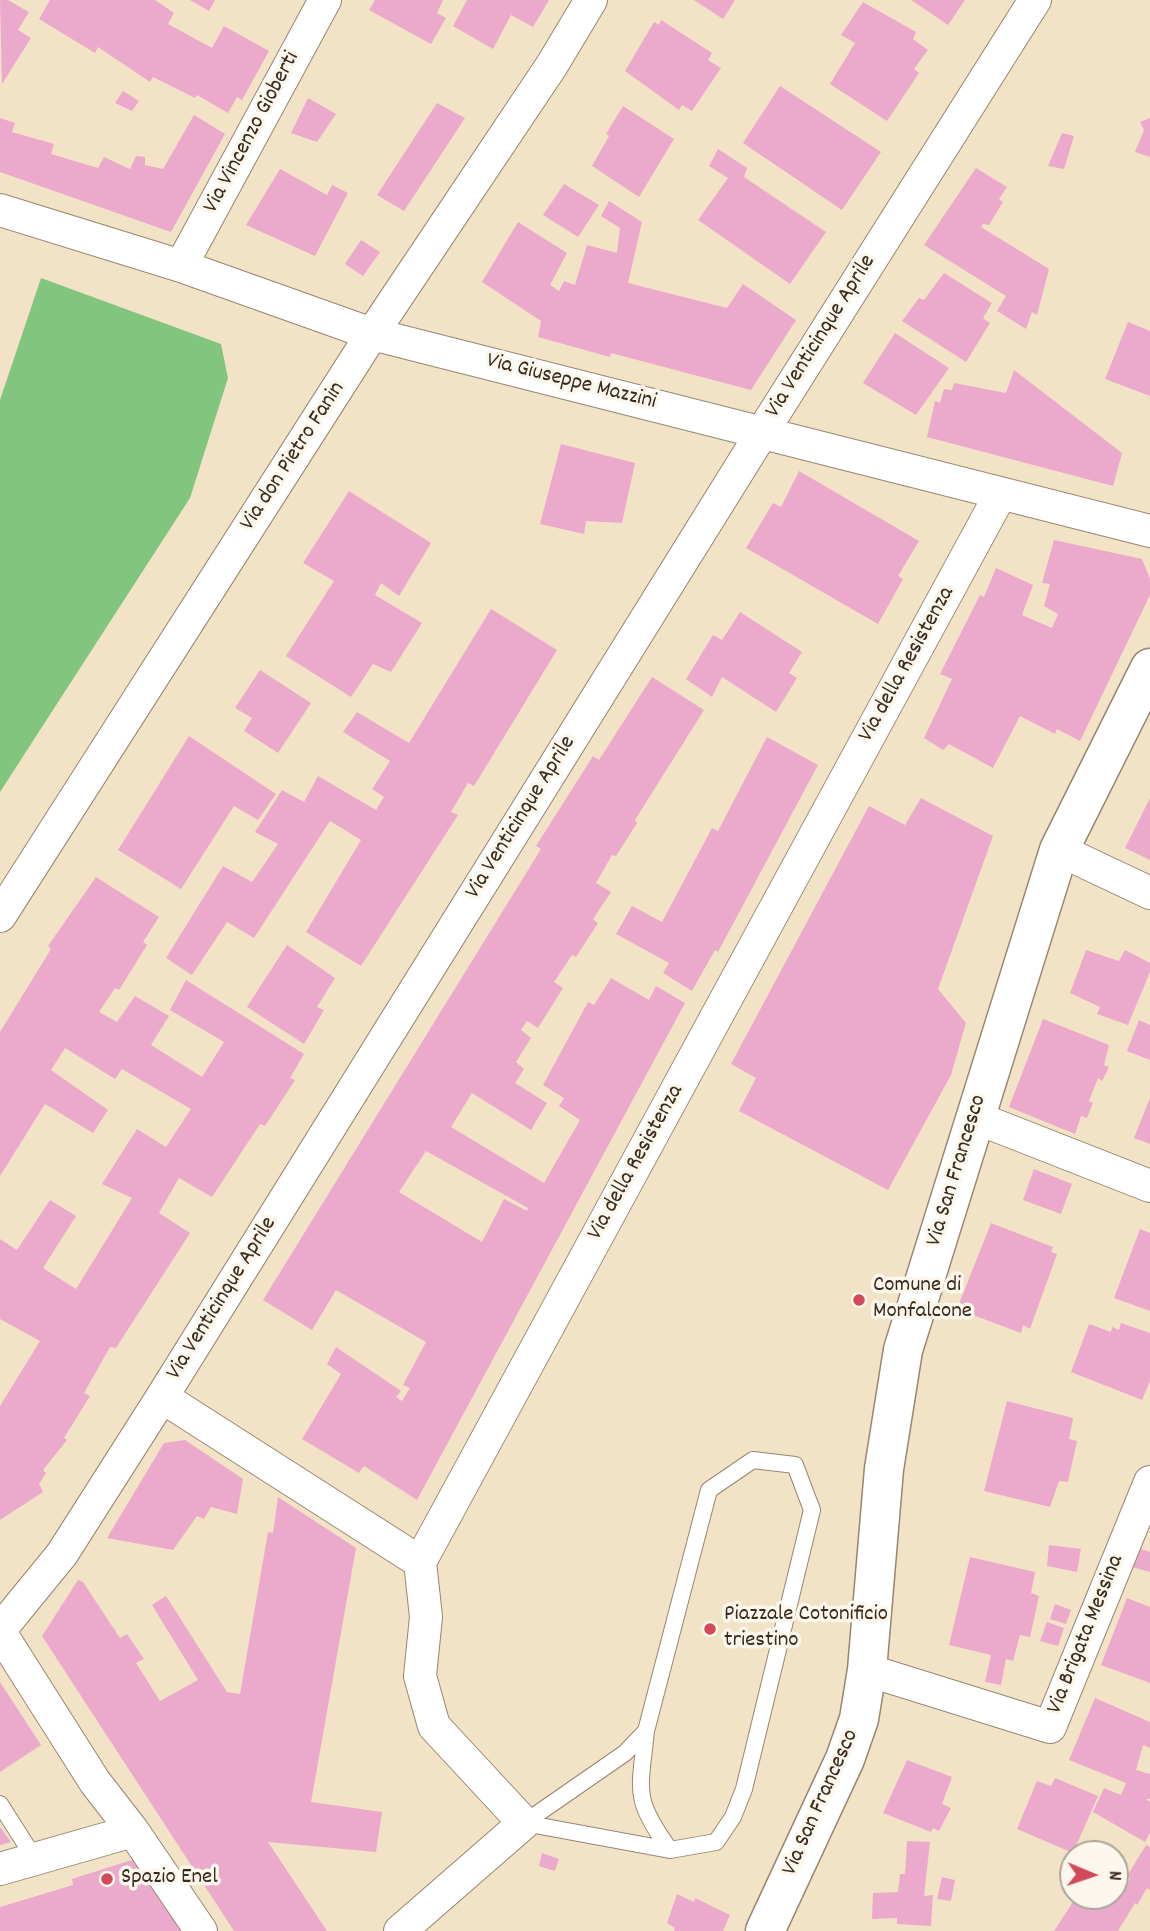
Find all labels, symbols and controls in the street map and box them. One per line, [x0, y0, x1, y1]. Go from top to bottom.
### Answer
street label: Via Vincenzo Gioberti [199, 48, 307, 218]
street label: Via Venticinque Aprile [761, 250, 883, 424]
street label: Via Giuseppe Mazzini [483, 349, 659, 417]
street label: Via don Pietro Fanin [236, 377, 352, 537]
street label: Via della Resistenza [854, 583, 962, 747]
street label: Via Venticinque Aprile [461, 731, 583, 905]
street label: Via della Resistenza [583, 1081, 691, 1245]
street label: Via San Francesco [922, 1092, 994, 1250]
street label: Via Venticinque Aprile [162, 1212, 284, 1386]
place label: Comune di Monfalcone [873, 1273, 972, 1327]
marker: Comune di Monfalcone [851, 1292, 867, 1308]
street label: Via Brigata Messina [1043, 1552, 1131, 1718]
place label: Piazzale Cotonificio triestino [724, 1602, 888, 1656]
marker: Piazzale Cotonificio triestino [702, 1621, 718, 1637]
street label: Via San Francesco [777, 1726, 867, 1880]
north arrow [1059, 1840, 1129, 1910]
place label: Spazio Enel [121, 1865, 218, 1893]
marker: Spazio Enel [99, 1871, 115, 1887]
text: N [1100, 1871, 1127, 1881]

